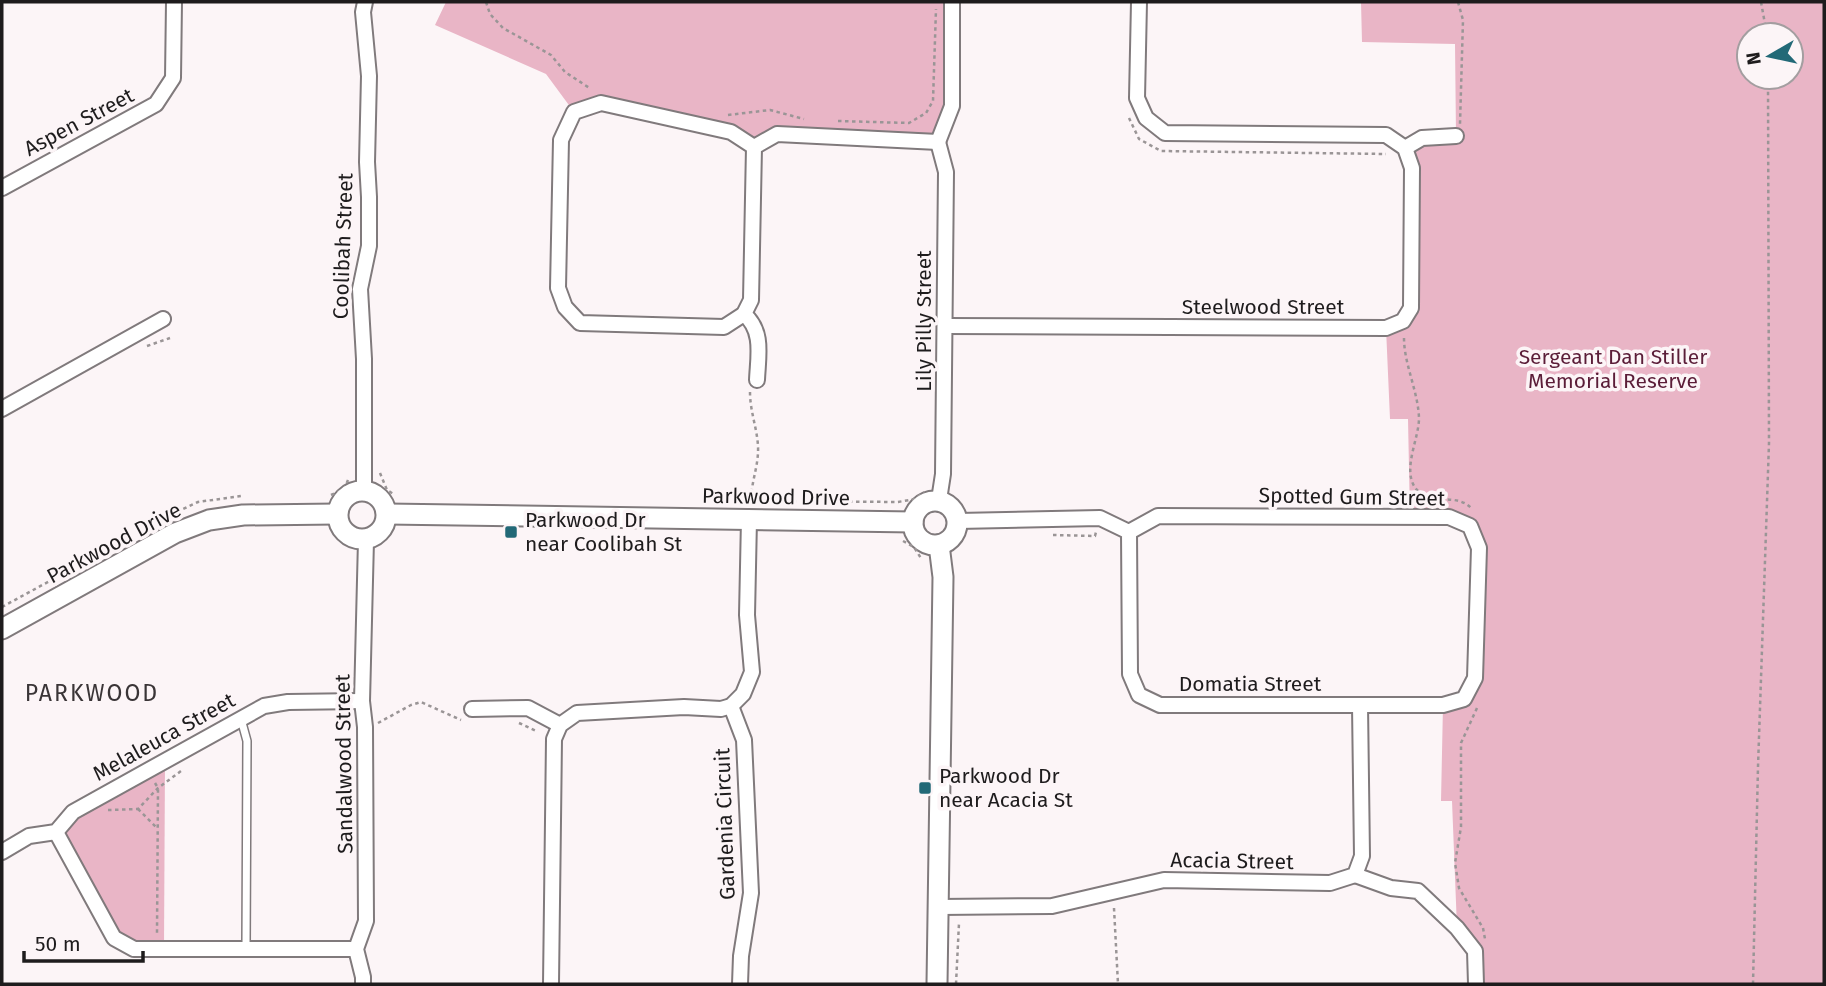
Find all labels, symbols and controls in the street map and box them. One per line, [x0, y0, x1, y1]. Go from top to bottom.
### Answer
north arrow [1735, 21, 1805, 91]
text: N [1741, 51, 1766, 67]
street label: Aspen Street [20, 82, 139, 162]
street label: Coolibah Street [327, 172, 359, 320]
street label: Lily Pilly Street [911, 250, 937, 392]
street label: Steelwood Street [1182, 294, 1345, 320]
park label: Sergeant Dan Stiller Memorial Reserve [1519, 344, 1707, 394]
street label: Spotted Gum Street [1258, 482, 1446, 512]
street label: Parkwood Drive [702, 483, 850, 511]
street label: Parkwood Drive [42, 497, 186, 589]
place label: Parkwood Dr near Coolibah St [525, 507, 683, 557]
marker: Parkwood Dr near Coolibah St [503, 524, 519, 540]
street label: Domatia Street [1179, 671, 1322, 697]
street label: Sandalwood Street [329, 673, 359, 854]
district label: PARKWOOD [25, 679, 159, 707]
street label: Melaleuca Street [88, 687, 240, 787]
street label: Gardenia Circuit [709, 747, 741, 900]
place label: Parkwood Dr near Acacia St [939, 763, 1073, 813]
marker: Parkwood Dr near Acacia St [917, 780, 933, 796]
street label: Acacia Street [1170, 847, 1294, 875]
scale bar [24, 920, 144, 964]
text: 50 m [35, 931, 81, 957]

